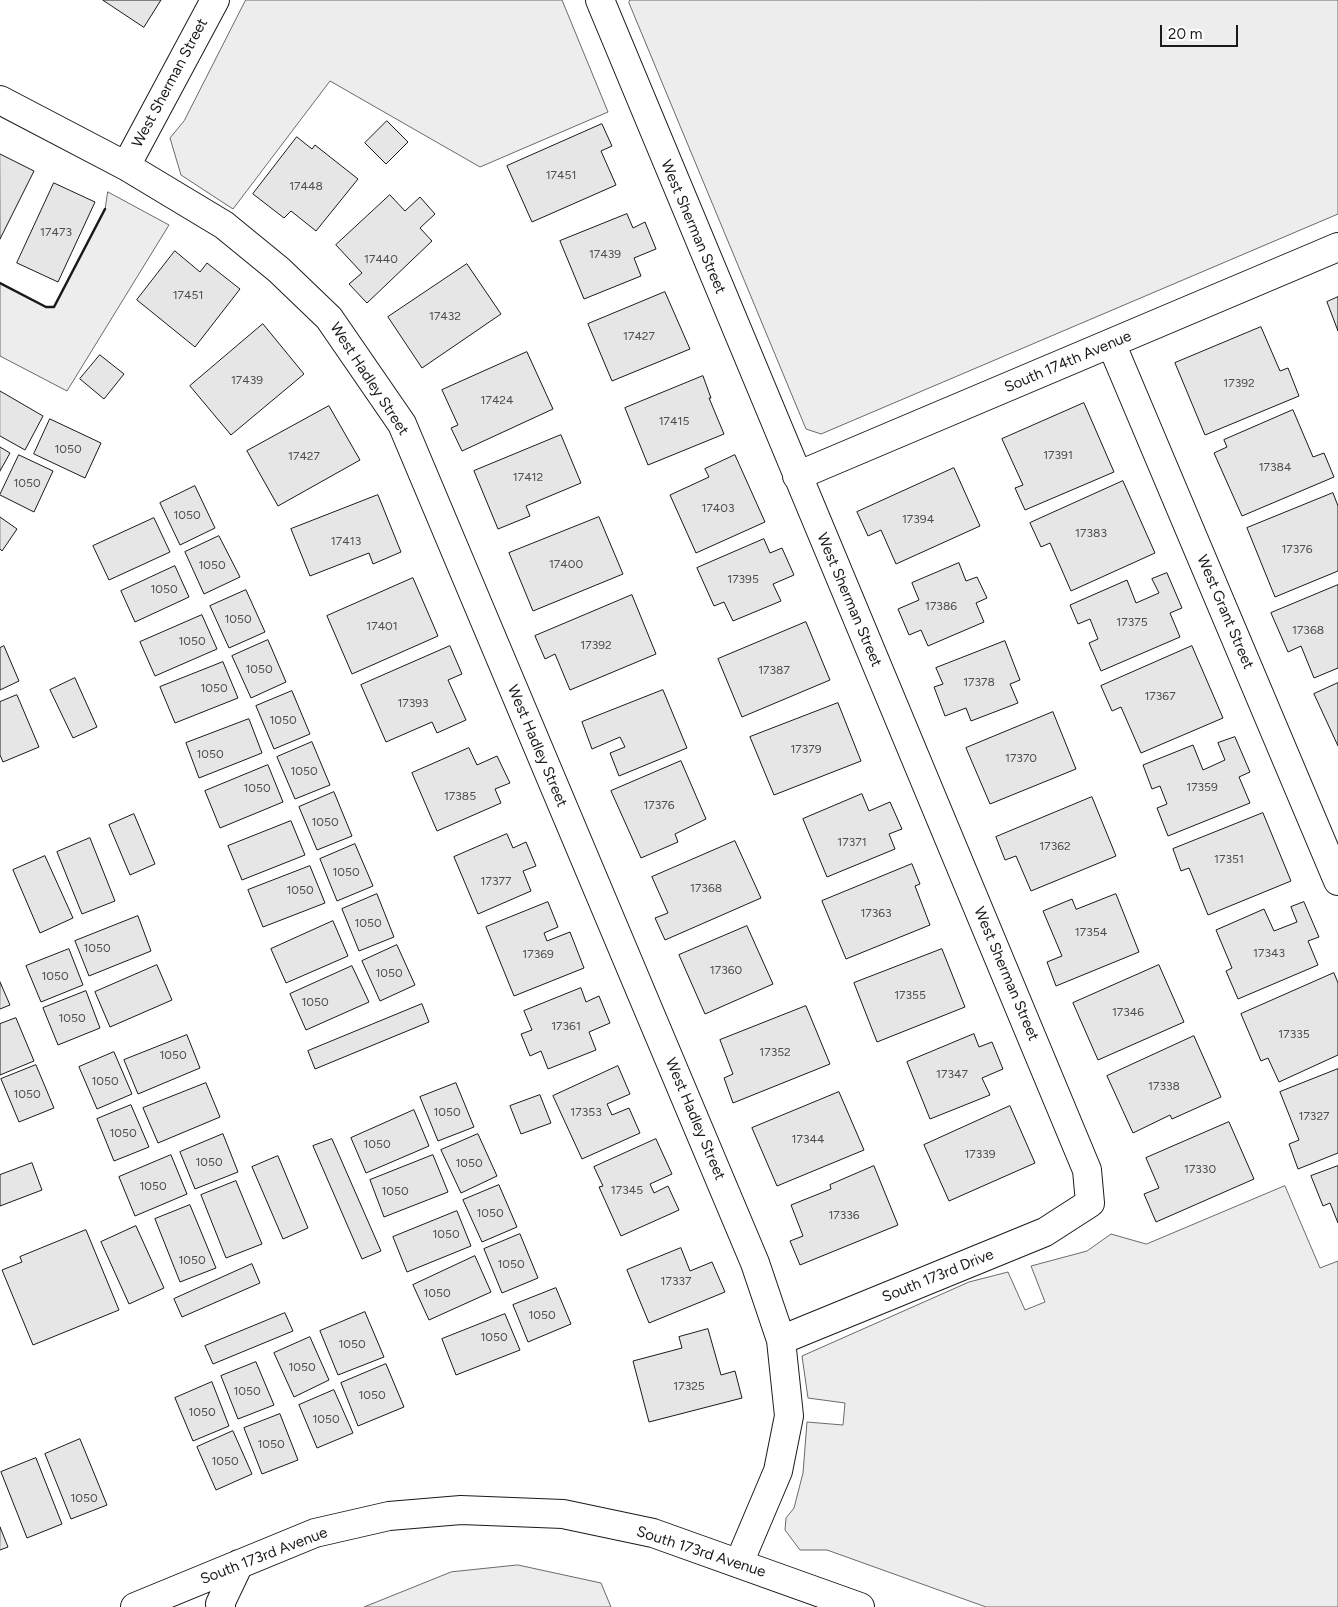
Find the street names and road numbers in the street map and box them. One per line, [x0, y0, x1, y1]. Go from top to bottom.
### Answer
street label: West Sherman Street [128, 15, 212, 151]
street label: West Sherman Street [657, 157, 729, 297]
street label: West Hadley Street [326, 319, 412, 439]
street label: South 174th Avenue [1002, 327, 1134, 397]
street label: West Sherman Street [813, 530, 885, 670]
street label: West Grant Street [1193, 552, 1257, 672]
street label: West Hadley Street [503, 682, 571, 810]
street label: West Sherman Street [970, 904, 1042, 1044]
street label: West Hadley Street [661, 1055, 729, 1183]
street label: South 173rd Drive [880, 1245, 996, 1307]
street label: South 173rd Avenue [198, 1523, 330, 1589]
street label: South 173rd Avenue [634, 1523, 768, 1581]

